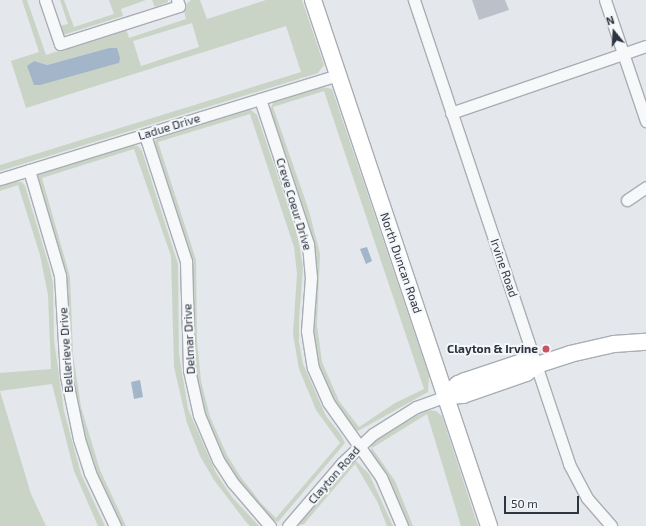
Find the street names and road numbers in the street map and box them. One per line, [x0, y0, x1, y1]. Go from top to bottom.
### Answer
street label: Ladue Drive [136, 111, 202, 143]
street label: Creve Coeur Drive [273, 156, 315, 252]
street label: North Duncan Road [377, 211, 425, 315]
street label: Irvine Road [487, 237, 521, 299]
street label: Delmar Drive [180, 303, 198, 375]
street label: Bellerieve Drive [56, 307, 76, 393]
street label: Clayton Road [305, 443, 363, 507]

